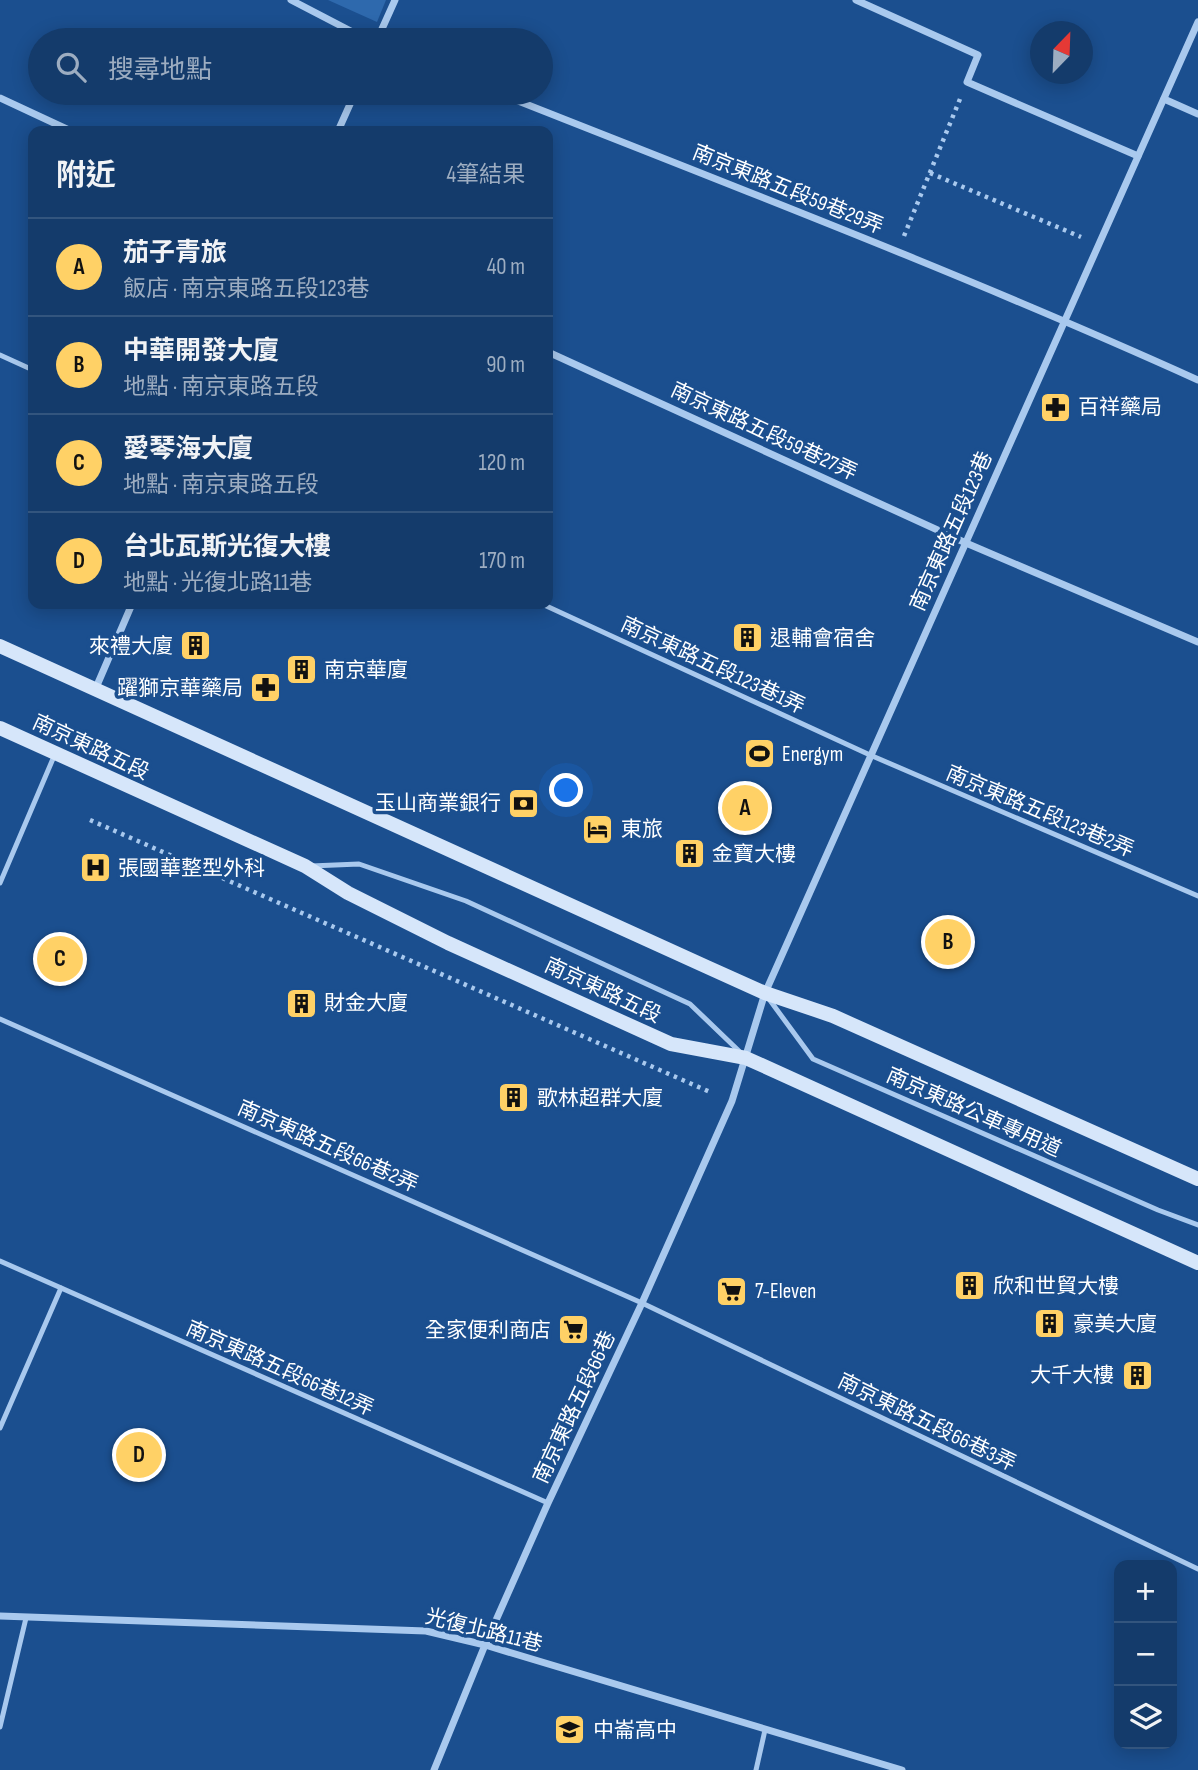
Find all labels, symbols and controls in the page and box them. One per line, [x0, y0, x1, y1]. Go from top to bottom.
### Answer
north arrow [1030, 21, 1093, 84]
search box [28, 28, 553, 105]
icon: search [52, 48, 90, 86]
text: 搜尋地點 [108, 55, 212, 86]
street label: 南京東路五段59巷29弄 [689, 140, 887, 239]
text: 附近 [56, 158, 116, 194]
text: 4筆結果 [446, 161, 525, 189]
text: 茄子青旅 [123, 238, 227, 269]
text: A [74, 253, 84, 281]
text: 40 m [487, 253, 525, 281]
text: 飯店 · 南京東路五段123巷 [123, 275, 369, 303]
text: 中華開發大廈 [123, 336, 279, 367]
text: B [74, 351, 84, 379]
text: 90 m [486, 351, 525, 379]
text: 地點 · 南京東路五段 [123, 373, 319, 401]
street label: 南京東路五段59巷27弄 [667, 377, 861, 486]
pharmacy icon: 百祥藥局 [1038, 390, 1072, 424]
place label: 百祥藥局 [1078, 395, 1162, 420]
text: 愛琴海大廈 [123, 434, 253, 465]
street label: 南京東路五段123巷 [905, 448, 998, 615]
text: C [73, 449, 85, 477]
text: 120 m [479, 449, 525, 477]
text: 地點 · 南京東路五段 [123, 471, 319, 499]
text: 台北瓦斯光復大樓 [123, 532, 331, 563]
text: D [73, 547, 85, 575]
text: 170 m [479, 547, 525, 575]
text: 地點 · 光復北路11巷 [123, 569, 312, 597]
street label: 南京東路五段123巷1弄 [617, 612, 809, 719]
building icon: 退輔會宿舍 [730, 621, 764, 655]
place label: 退輔會宿舍 [770, 626, 875, 651]
building icon: 來禮大廈 [179, 629, 213, 663]
place label: 來禮大廈 [89, 634, 173, 659]
building icon: 南京華廈 [284, 653, 318, 687]
place label: 南京華廈 [324, 658, 408, 683]
pharmacy icon: 躍獅京華藥局 [249, 671, 283, 705]
place label: 躍獅京華藥局 [117, 676, 243, 701]
street label: 南京東路五段 [28, 709, 153, 785]
sports icon: Energym [742, 737, 776, 771]
place label: Energym [782, 742, 843, 767]
street label: 南京東路五段123巷2弄 [942, 761, 1138, 862]
your location [549, 773, 583, 807]
pin: A [722, 782, 768, 834]
bank icon: 玉山商業銀行 [507, 786, 541, 820]
place label: 玉山商業銀行 [375, 791, 501, 816]
hotel icon: 東旅 [581, 812, 615, 846]
place label: 東旅 [621, 817, 663, 842]
building icon: 金寶大樓 [672, 837, 706, 871]
place label: 金寶大樓 [712, 842, 796, 867]
hospital icon: 張國華整型外科 [78, 851, 112, 885]
place label: 張國華整型外科 [118, 856, 265, 881]
pin: B [925, 916, 971, 968]
pin: C [37, 933, 83, 985]
street label: 南京東路五段 [540, 952, 665, 1028]
building icon: 財金大廈 [284, 986, 318, 1020]
place label: 財金大廈 [324, 991, 408, 1016]
street label: 南京東路公車專用道 [882, 1063, 1065, 1162]
building icon: 歌林超群大廈 [497, 1081, 531, 1115]
place label: 歌林超群大廈 [537, 1086, 663, 1111]
street label: 南京東路五段66巷2弄 [234, 1095, 422, 1198]
building icon: 欣和世貿大樓 [953, 1269, 987, 1303]
supermarket icon: 7-Eleven [715, 1274, 749, 1308]
place label: 欣和世貿大樓 [993, 1274, 1119, 1299]
place label: 7-Eleven [755, 1279, 816, 1304]
building icon: 豪美大廈 [1033, 1307, 1067, 1341]
place label: 豪美大廈 [1073, 1312, 1157, 1337]
supermarket icon: 全家便利商店 [557, 1313, 591, 1347]
street label: 南京東路五段66巷12弄 [182, 1316, 377, 1421]
place label: 全家便利商店 [425, 1318, 551, 1343]
street label: 南京東路五段66巷 [528, 1327, 621, 1487]
building icon: 大千大樓 [1120, 1358, 1154, 1392]
place label: 大千大樓 [1030, 1363, 1114, 1388]
street label: 南京東路五段66巷3弄 [834, 1368, 1020, 1476]
pin: D [116, 1429, 162, 1481]
map controls [1114, 1560, 1177, 1749]
button: + [1114, 1560, 1177, 1623]
street label: 光復北路11巷 [423, 1604, 545, 1657]
button: − [1114, 1623, 1177, 1686]
button: layers [1114, 1686, 1177, 1749]
school or university icon: 中崙高中 [553, 1713, 587, 1747]
place label: 中崙高中 [593, 1718, 677, 1743]

